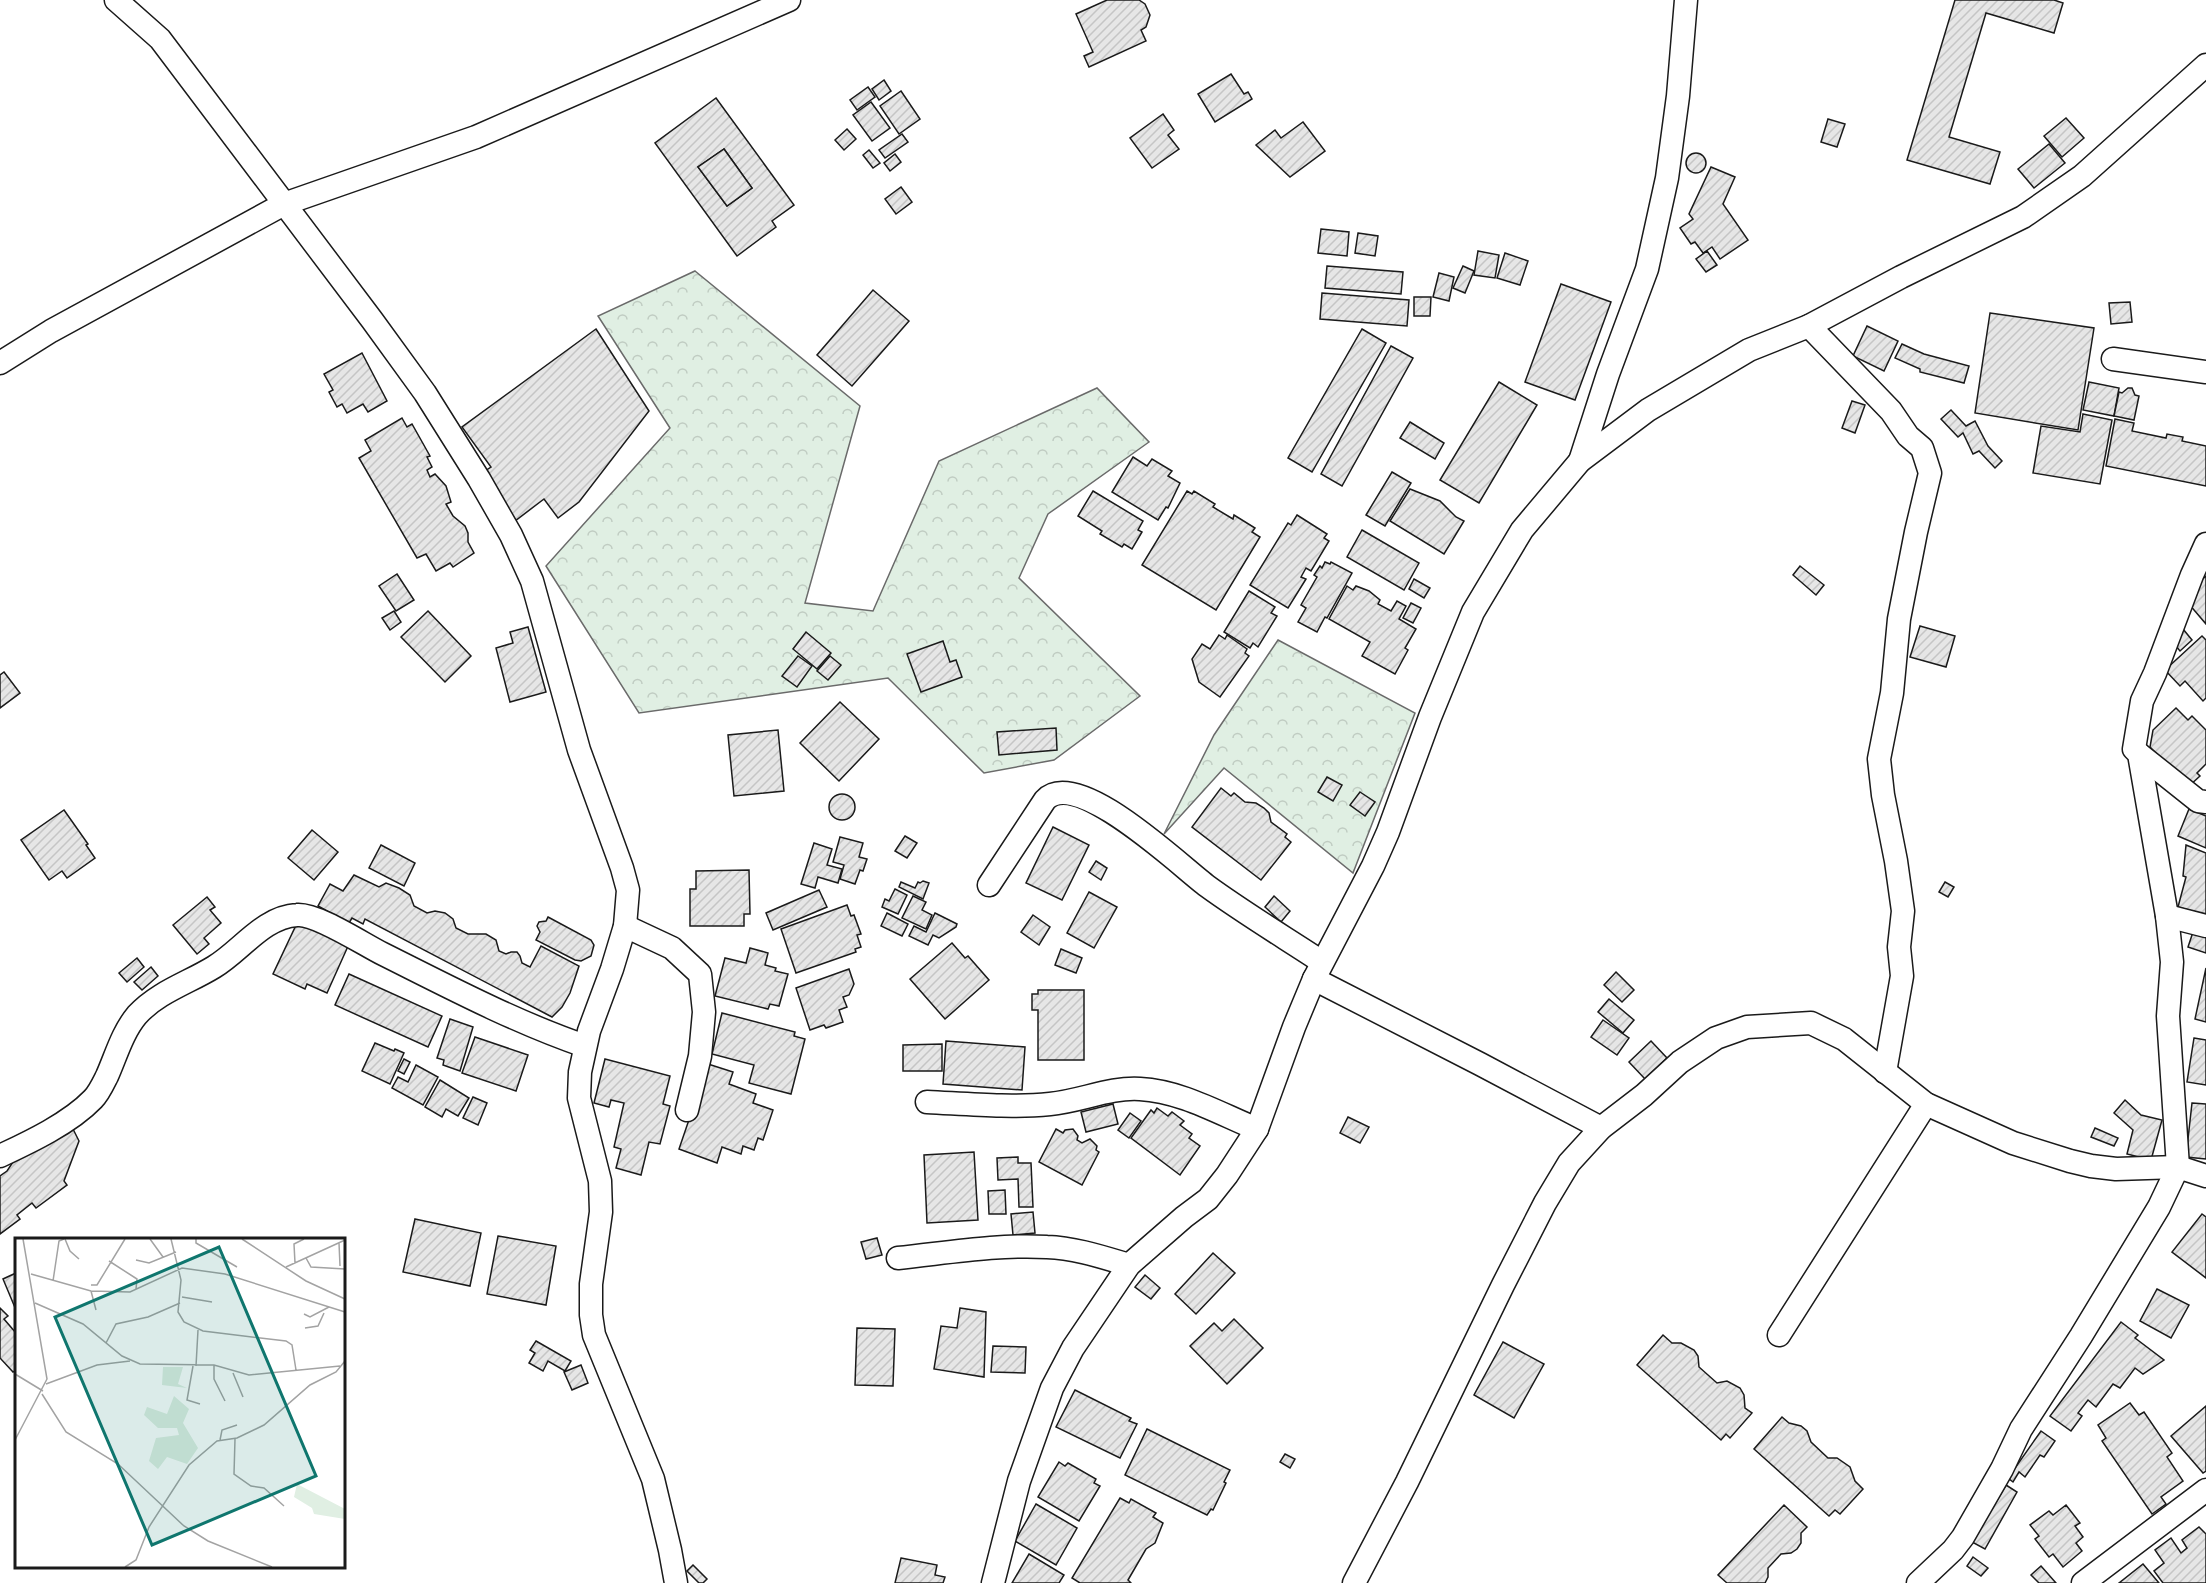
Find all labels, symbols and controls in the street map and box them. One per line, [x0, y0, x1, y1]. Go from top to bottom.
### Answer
inset map [15, 1238, 345, 1568]

